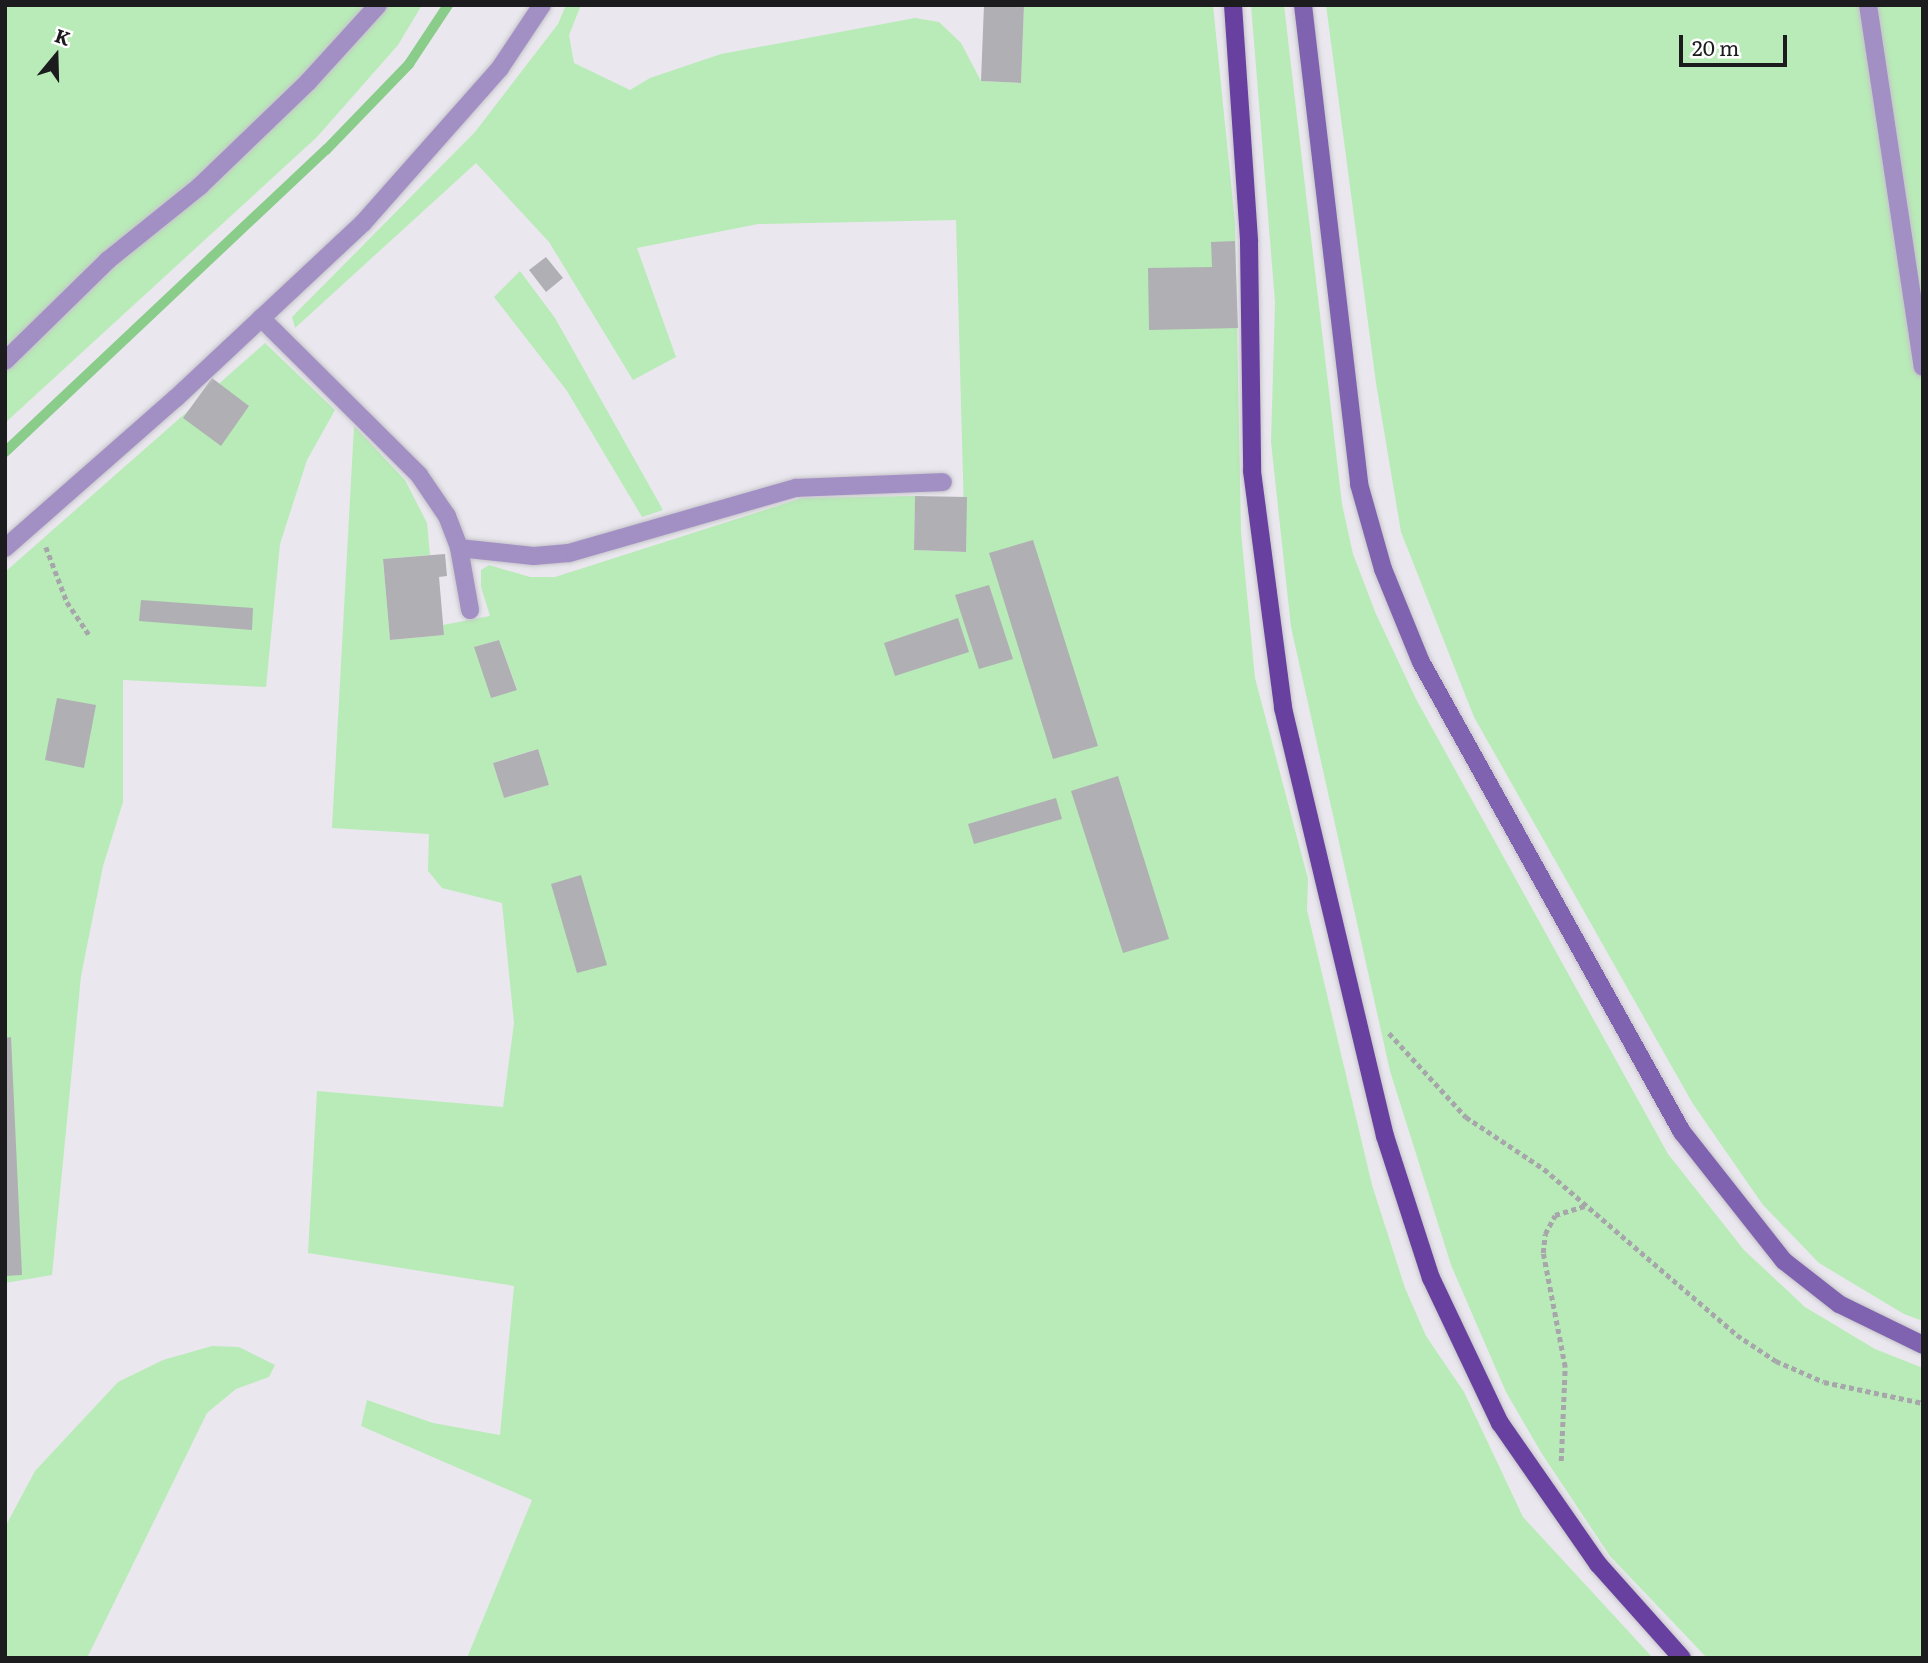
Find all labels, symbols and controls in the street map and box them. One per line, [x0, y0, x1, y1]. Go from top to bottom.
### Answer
text: K [51, 20, 74, 52]
north arrow [21, 21, 91, 91]
scale bar [1683, 21, 1792, 65]
text: 20 m [1692, 31, 1739, 62]

